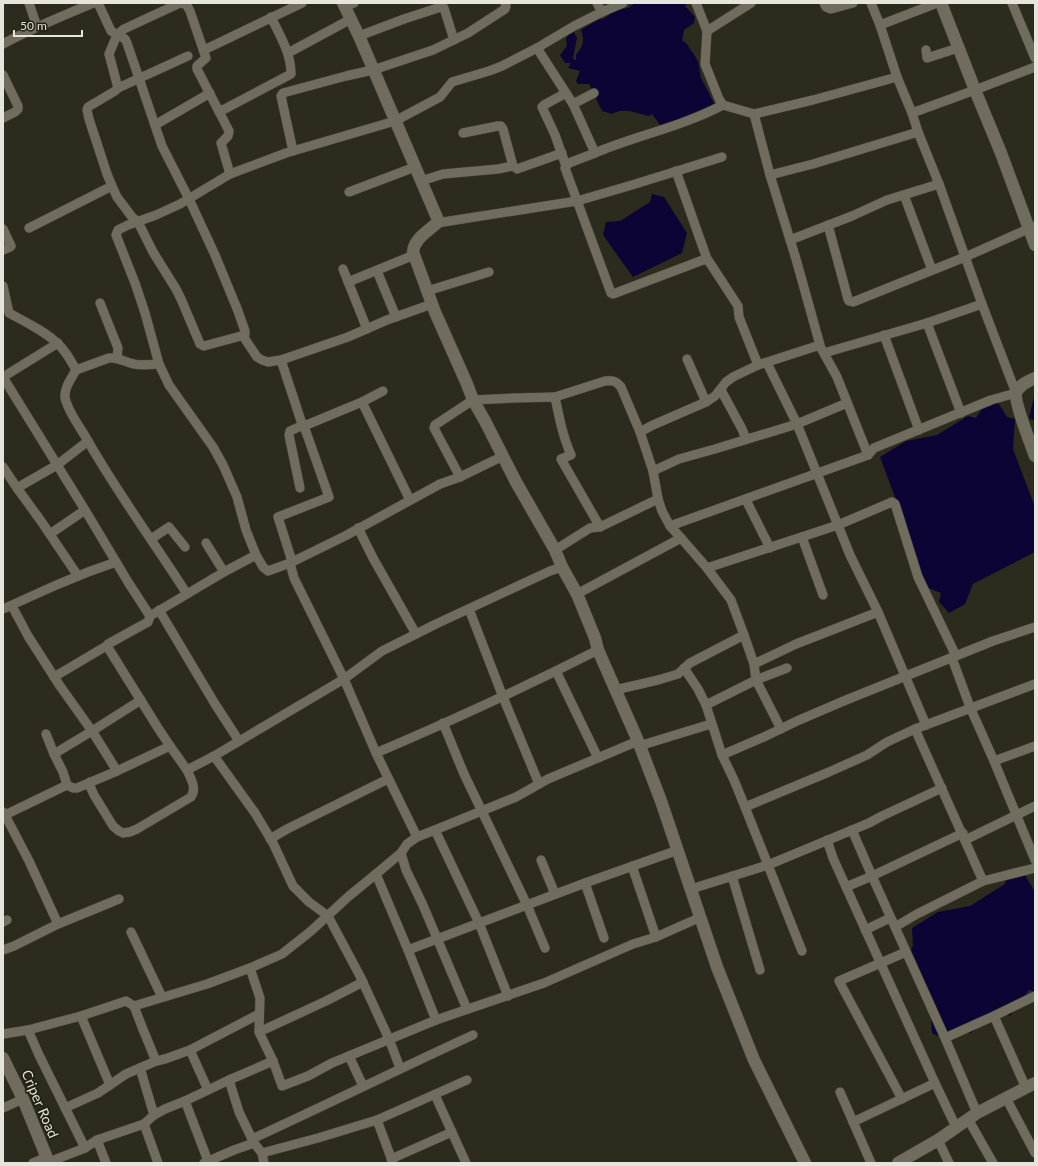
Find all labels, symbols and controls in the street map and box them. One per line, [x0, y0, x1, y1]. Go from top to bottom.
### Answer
scale bar [14, 12, 82, 38]
text: 50 m [20, 18, 47, 33]
street label: Criper Road [18, 1067, 62, 1140]

